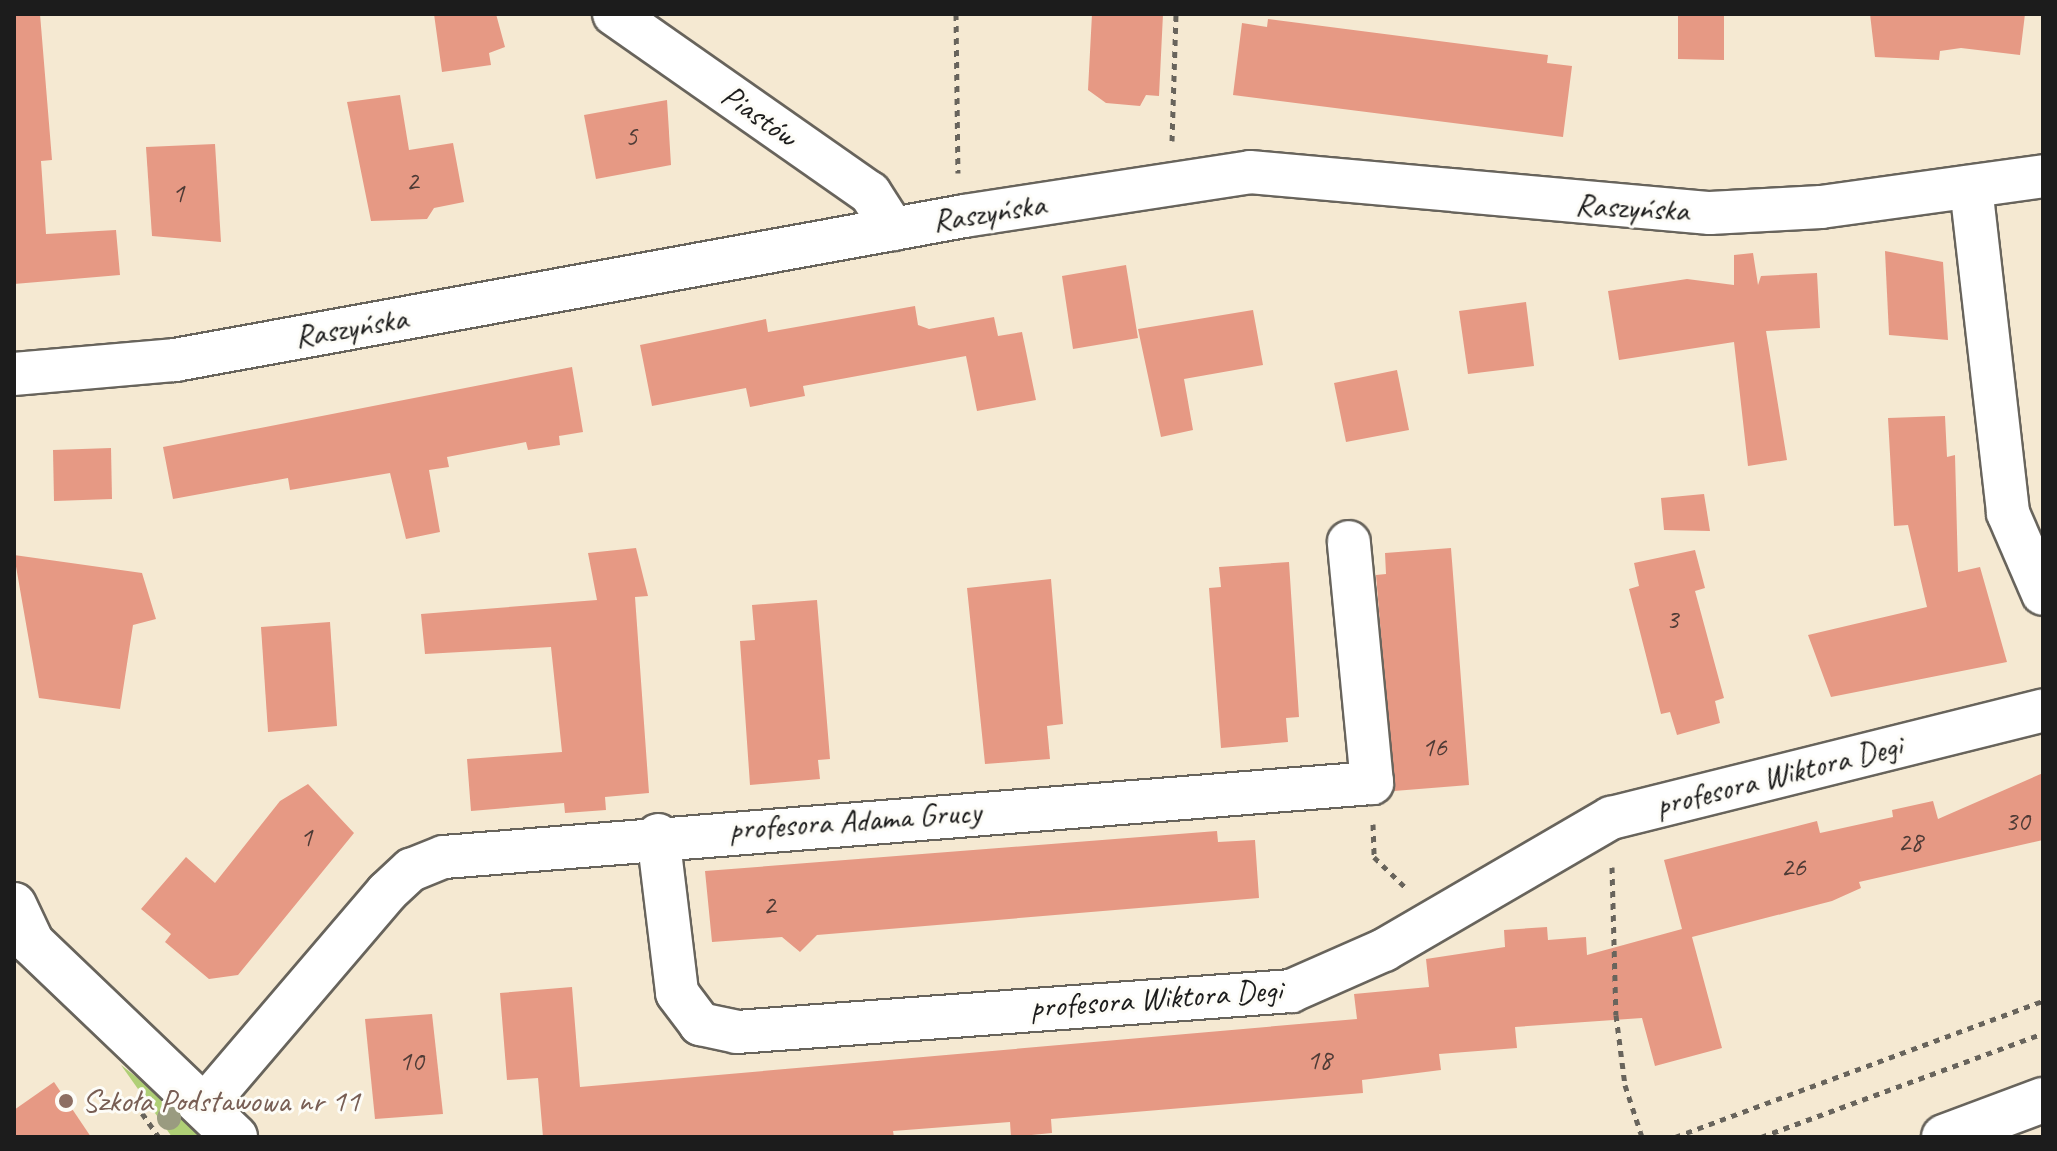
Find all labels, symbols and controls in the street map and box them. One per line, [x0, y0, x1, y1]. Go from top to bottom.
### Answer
street label: Piastów [714, 76, 804, 156]
house number: 5 [625, 119, 637, 153]
house number: 2 [406, 164, 418, 198]
house number: 1 [172, 176, 184, 210]
street label: Raszyńska [930, 185, 1048, 241]
street label: Raszyńska [1574, 186, 1690, 230]
street label: Raszyńska [292, 299, 410, 357]
house number: 3 [1666, 602, 1678, 636]
street label: profesora Wiktora Degi [1652, 727, 1906, 825]
house number: 16 [1421, 730, 1447, 764]
street label: profesora Adama Grucy [727, 793, 983, 849]
house number: 30 [2004, 804, 2030, 838]
house number: 1 [300, 820, 312, 854]
house number: 28 [1897, 825, 1923, 859]
house number: 26 [1780, 850, 1806, 884]
house number: 2 [763, 888, 775, 922]
street label: profesora Wiktora Degi [1029, 971, 1283, 1027]
house number: 18 [1306, 1043, 1332, 1077]
house number: 10 [398, 1044, 424, 1078]
place label: Szkoła Podstawowa nr 11 [82, 1082, 361, 1120]
marker: Szkoła Podstawowa nr 11 [57, 1092, 75, 1110]

